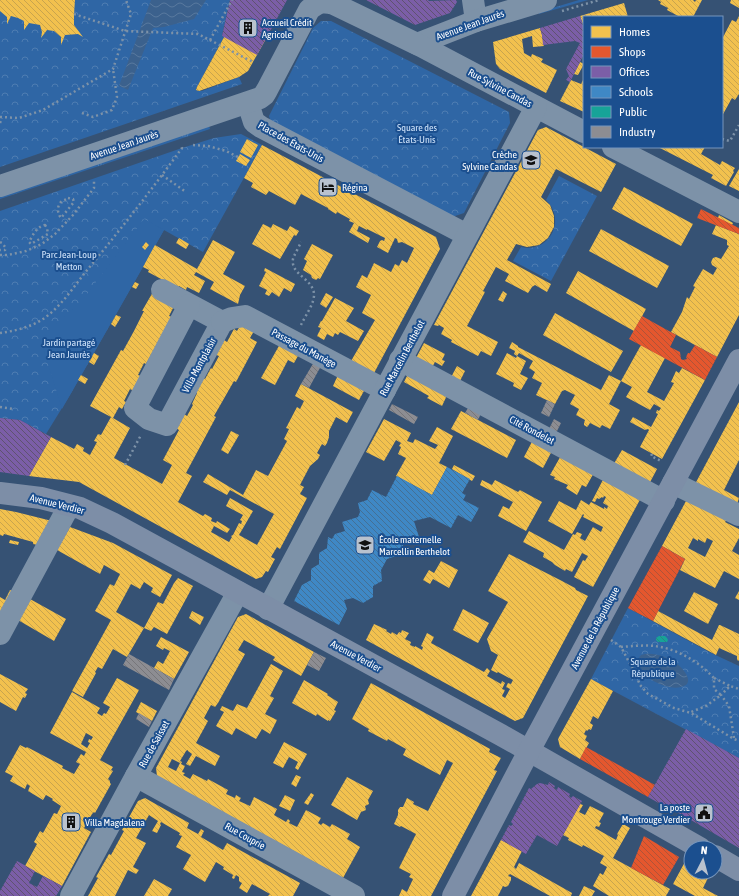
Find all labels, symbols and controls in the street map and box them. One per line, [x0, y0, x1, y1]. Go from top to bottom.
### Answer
street label: Avenue Jean Jaurès [435, 7, 506, 42]
legend [583, 16, 723, 148]
building icon: Accueil Crédit Agricole [237, 17, 259, 39]
place label: Accueil Crédit Agricole [262, 17, 312, 40]
text: Homes [619, 25, 650, 39]
text: Shops [619, 45, 645, 59]
text: Offices [619, 65, 649, 79]
street label: Rue Sylvine Candas [466, 67, 534, 110]
text: Schools [619, 85, 653, 99]
text: Public [619, 105, 647, 119]
street label: Place des États-Unis [256, 119, 326, 165]
park label: Square des États-Unis [397, 122, 438, 145]
text: Industry [619, 125, 656, 139]
street label: Avenue Jean Jaurès [88, 128, 160, 162]
place label: Crèche Sylvine Candas [462, 149, 517, 172]
school or university icon: Crèche Sylvine Candas [520, 149, 542, 171]
hotel icon: Régina [317, 176, 339, 198]
place label: Régina [342, 182, 368, 193]
park label: Parc Jean-Loup Metton [41, 249, 97, 272]
street label: Rue Marcelin Berthelot [377, 318, 427, 398]
street label: Passage du Manège [270, 326, 339, 370]
street label: Villa Montplaisir [180, 335, 219, 394]
park label: Jardin partagé Jean Jaurès [43, 337, 96, 360]
street label: Cité Rondelet [508, 414, 556, 446]
street label: Avenue Verdier [29, 492, 86, 516]
school or university icon: École maternelle Marcellin Berthelot [354, 534, 376, 556]
place label: École maternelle Marcellin Berthelot [379, 534, 450, 557]
street label: Avenue de la République [569, 585, 621, 671]
street label: Avenue Verdier [329, 638, 384, 674]
park label: Square de la République [630, 656, 676, 679]
street label: Rue de Saisset [137, 718, 171, 769]
place label: La poste Montrouge Verdier [622, 802, 691, 825]
public building icon: La poste Montrouge Verdier [693, 802, 715, 824]
building icon: Villa Magdalena [60, 811, 82, 833]
place label: Villa Magdalena [85, 817, 145, 828]
street label: Rue Couprie [223, 820, 267, 852]
north arrow [683, 840, 723, 880]
text: N [700, 844, 708, 856]

